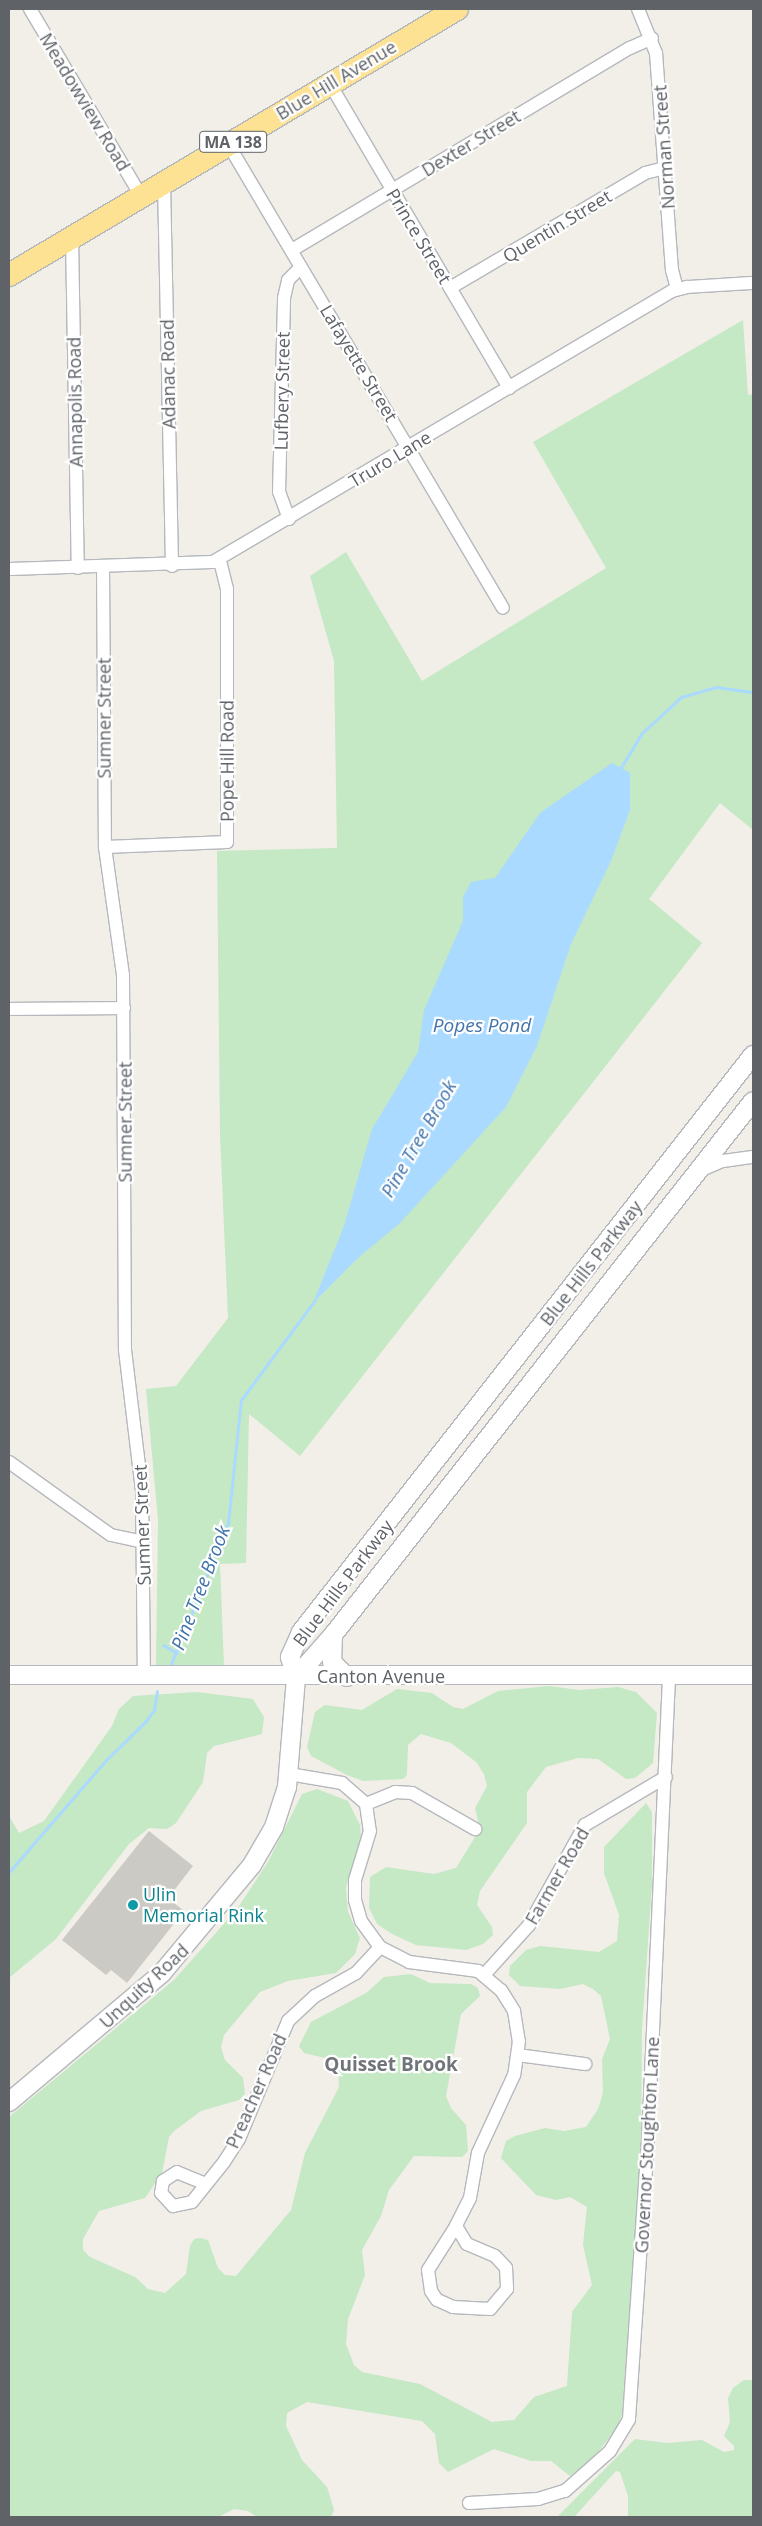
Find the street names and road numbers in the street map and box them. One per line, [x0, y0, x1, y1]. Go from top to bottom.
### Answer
street label: Meadowview Road [35, 29, 135, 175]
street label: Blue Hill Avenue [272, 36, 400, 124]
street label: Norman Street [649, 84, 679, 210]
street label: Dexter Street [418, 105, 524, 181]
road number: MA 138 [198, 128, 268, 156]
street label: Prince Street [382, 184, 456, 288]
street label: Quentin Street [499, 185, 615, 267]
street label: Lafayette Street [316, 301, 402, 425]
street label: Adanac Road [156, 319, 180, 429]
street label: Lufbery Street [270, 331, 294, 451]
street label: Annapolis Road [63, 337, 87, 467]
street label: Truro Lane [345, 426, 435, 492]
street label: Sumner Street [93, 657, 115, 779]
street label: Pope Hill Road [216, 700, 238, 822]
street label: Sumner Street [114, 1061, 136, 1183]
street label: Blue Hills Parkway [535, 1196, 647, 1330]
street label: Sumner Street [129, 1464, 155, 1586]
street label: Blue Hills Parkway [288, 1515, 398, 1651]
street label: Canton Avenue [317, 1665, 445, 1687]
street label: Farmer Road [521, 1824, 593, 1928]
street label: Unquity Road [95, 1939, 193, 2033]
street label: Preacher Road [221, 2030, 291, 2152]
street label: Governor Stoughton Lane [631, 2036, 663, 2254]

